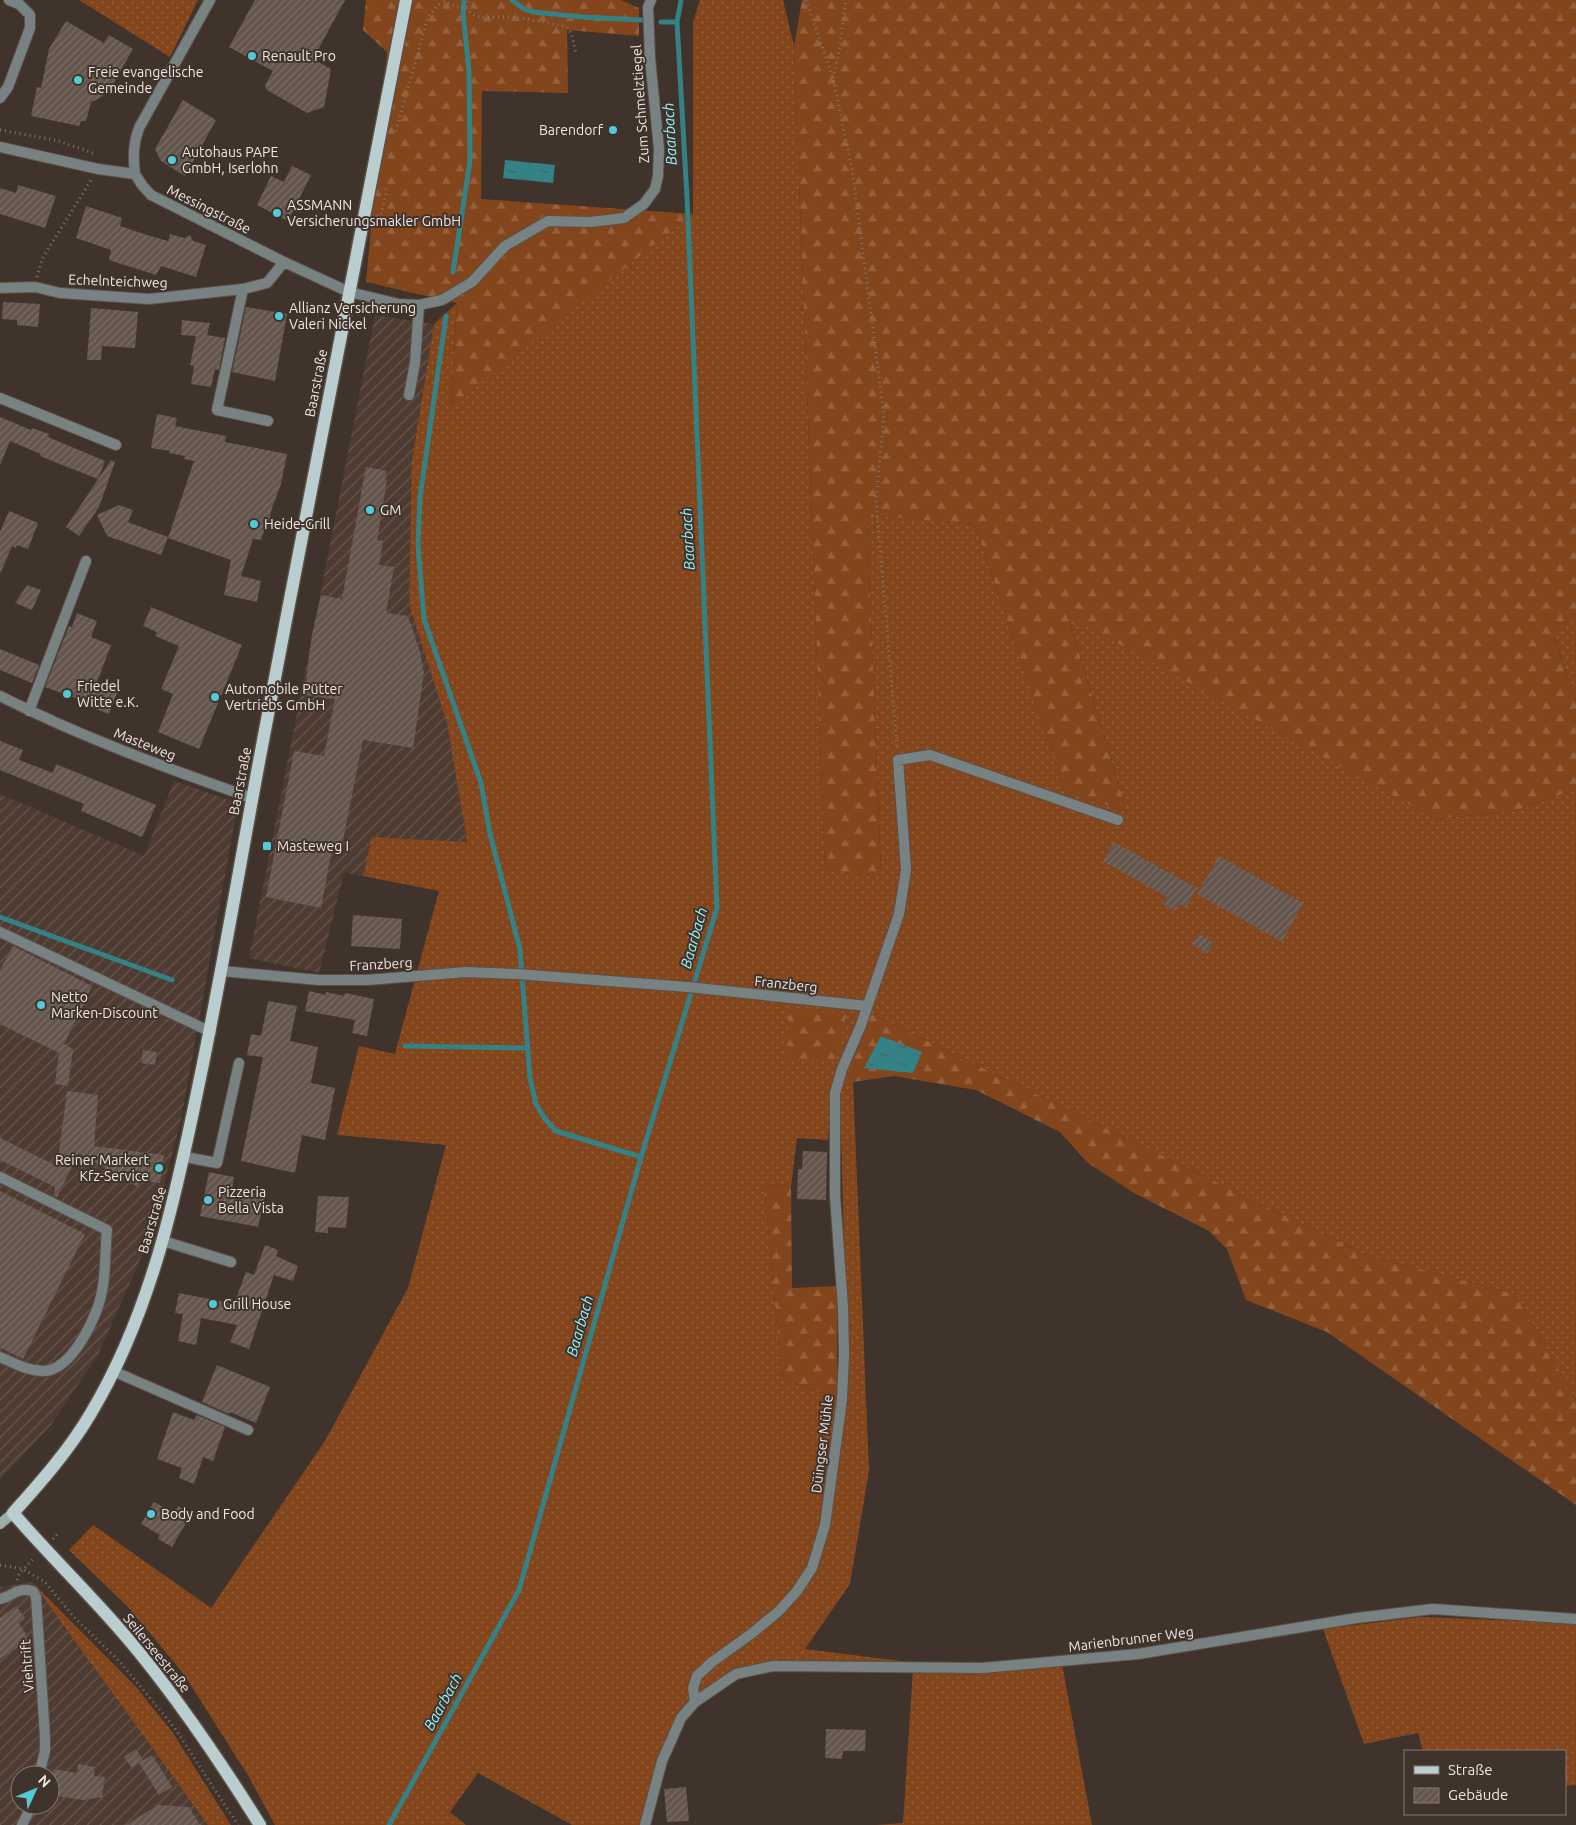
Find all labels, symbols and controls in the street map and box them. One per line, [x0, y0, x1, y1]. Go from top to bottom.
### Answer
street label: Zum Schmelztiegel [628, 44, 652, 164]
place label: Renault Pro [262, 48, 336, 64]
marker: Renault Pro [246, 50, 258, 62]
place label: Freie evangelische Gemeinde [88, 64, 203, 96]
marker: Freie evangelische Gemeinde [72, 74, 84, 86]
water label: Baarbach [659, 102, 680, 166]
place label: Barendorf [539, 122, 604, 138]
marker: Barendorf [607, 124, 619, 136]
place label: Autohaus PAPE GmbH, Iserlohn [182, 144, 279, 176]
marker: Autohaus PAPE GmbH, Iserlohn [166, 154, 178, 166]
street label: Messingstraße [165, 181, 253, 237]
place label: ASSMANN Versicherungsmakler GmbH [287, 197, 461, 229]
marker: ASSMANN Versicherungsmakler GmbH [271, 207, 283, 219]
street label: Echelnteichweg [68, 271, 168, 291]
place label: Allianz Versicherung Valeri Nickel [289, 300, 416, 332]
marker: Allianz Versicherung Valeri Nickel [273, 310, 285, 322]
street label: Baarstraße [302, 348, 330, 418]
place label: GM [380, 502, 401, 518]
marker: GM [364, 504, 376, 516]
water label: Baarbach [677, 507, 698, 571]
place label: Heide-Grill [264, 516, 331, 532]
marker: Heide-Grill [248, 518, 260, 530]
place label: Friedel Witte e.K. [77, 678, 139, 710]
place label: Automobile Pütter Vertriebs GmbH [225, 681, 343, 713]
marker: Friedel Witte e.K. [61, 688, 73, 700]
marker: Automobile Pütter Vertriebs GmbH [209, 691, 221, 703]
street label: Masteweg [112, 724, 178, 764]
street label: Baarstraße [226, 746, 254, 816]
place label: Masteweg I [277, 838, 349, 854]
marker: Masteweg I [261, 840, 273, 852]
water label: Baarbach [677, 905, 710, 970]
street label: Franzberg [349, 954, 413, 974]
street label: Franzberg [754, 973, 818, 995]
place label: Netto Marken-Discount [51, 989, 158, 1021]
marker: Netto Marken-Discount [35, 999, 47, 1011]
place label: Reiner Markert Kfz-Service [55, 1152, 149, 1184]
marker: Reiner Markert Kfz-Service [153, 1162, 165, 1174]
place label: Pizzeria Bella Vista [218, 1184, 284, 1216]
street label: Baarstraße [135, 1185, 169, 1255]
marker: Pizzeria Bella Vista [202, 1194, 214, 1206]
water label: Baarbach [563, 1293, 596, 1358]
place label: Grill House [223, 1296, 291, 1312]
marker: Grill House [207, 1298, 219, 1310]
street label: Düingser Mühle [808, 1394, 836, 1494]
place label: Body and Food [161, 1506, 255, 1522]
marker: Body and Food [145, 1508, 157, 1520]
street label: Seilerseestraße [120, 1610, 194, 1696]
street label: Marienbrunner Weg [1067, 1623, 1195, 1655]
street label: Viehtrift [17, 1638, 37, 1693]
water label: Baarbach [420, 1670, 465, 1733]
legend [1404, 1750, 1566, 1815]
text: Straße [1448, 1761, 1492, 1778]
north arrow [10, 1765, 60, 1815]
text: N [35, 1772, 54, 1790]
text: Gebäude [1448, 1786, 1508, 1803]

